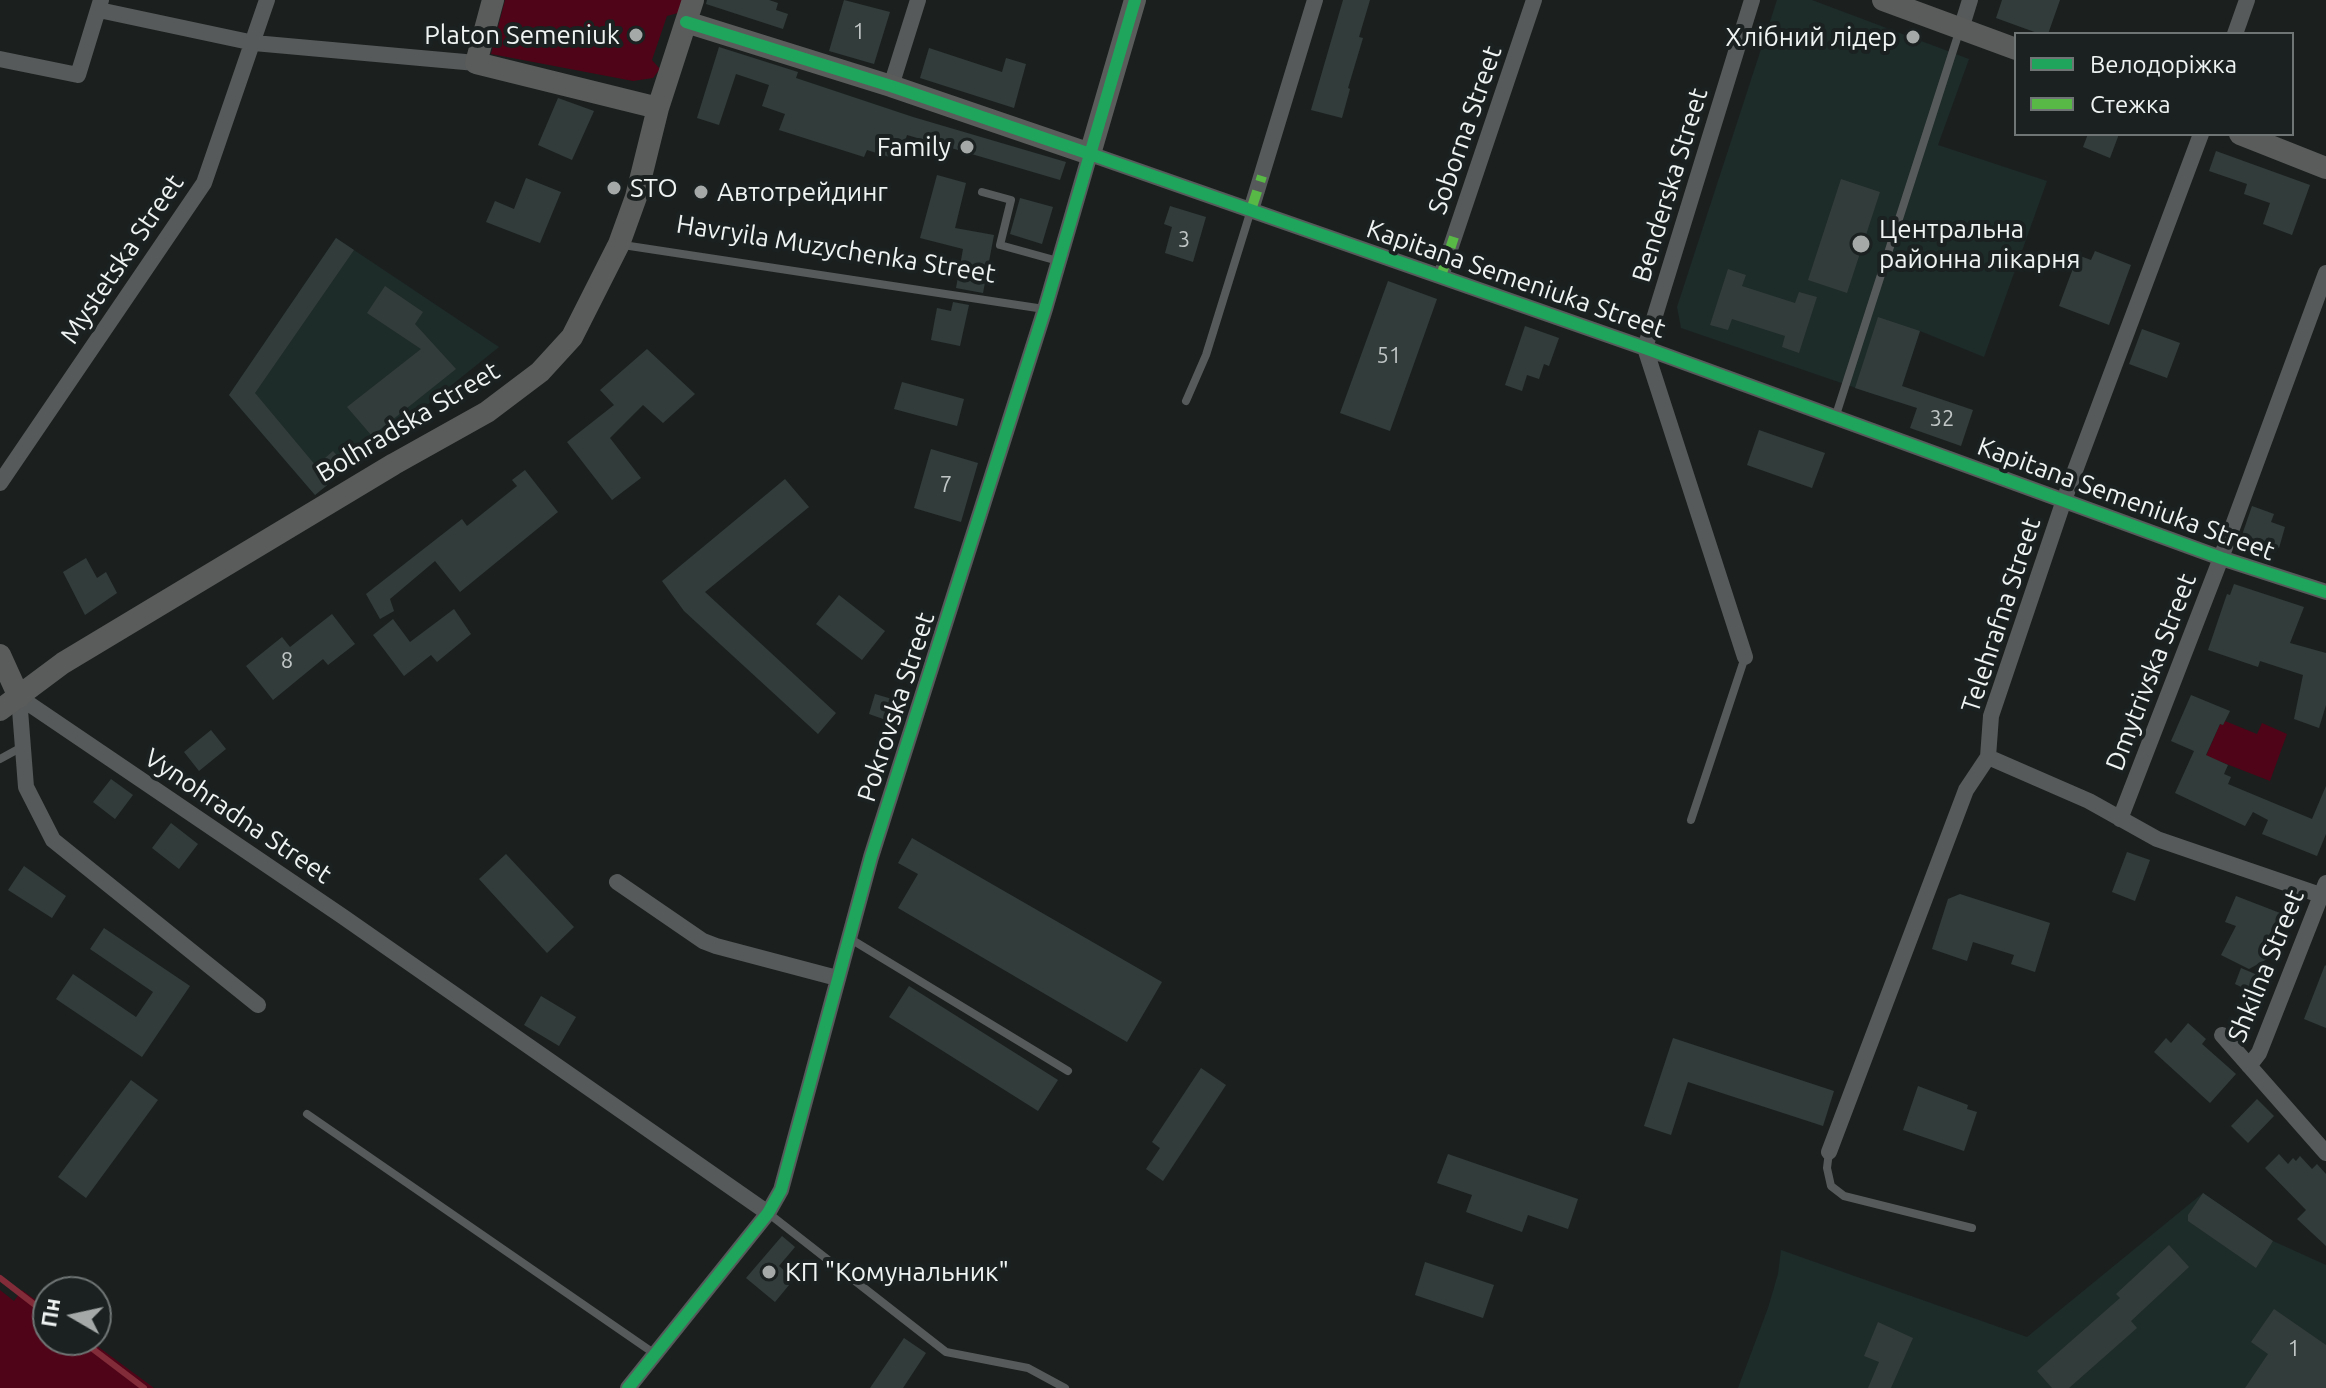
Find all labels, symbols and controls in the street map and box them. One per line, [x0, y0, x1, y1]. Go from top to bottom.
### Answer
place label: Platon Semeniuk [424, 19, 620, 51]
house number: 1 [853, 19, 865, 45]
place label: Хлібний лідер [1726, 21, 1897, 53]
marker: Platon Semeniuk [627, 26, 645, 44]
marker: Хлібний лідер [1904, 28, 1922, 46]
legend [2014, 32, 2294, 136]
street label: Soborna Street [1422, 42, 1508, 218]
text: Велодоріжка [2090, 51, 2237, 78]
street label: Benderska Street [1626, 84, 1714, 286]
text: Стежка [2090, 91, 2171, 118]
place label: Family [877, 131, 951, 163]
marker: Family [958, 138, 976, 156]
street label: Mystetska Street [54, 168, 190, 350]
place label: STO [630, 172, 678, 204]
place label: Автотрейдинг [717, 176, 888, 208]
marker: STO [605, 179, 623, 197]
marker: Автотрейдинг [692, 183, 710, 201]
street label: Havryila Muzychenka Street [674, 208, 998, 290]
street label: Kapitana Semeniuka Street [1362, 213, 1670, 345]
place label: Центральна районна лікарня [1879, 213, 2080, 274]
house number: 3 [1178, 227, 1190, 253]
marker: Центральна районна лікарня [1850, 233, 1872, 255]
house number: 51 [1377, 343, 1401, 369]
street label: Bolhradska Street [311, 355, 505, 489]
house number: 32 [1930, 406, 1954, 432]
street label: Kapitana Semeniuka Street [1973, 431, 2279, 567]
house number: 7 [940, 472, 952, 498]
street label: Telehrafna Street [1955, 513, 2047, 717]
street label: Dmytrivska Street [2099, 569, 2203, 775]
street label: Pokrovska Street [851, 608, 941, 806]
house number: 8 [281, 648, 293, 674]
street label: Vynohradna Street [138, 742, 338, 890]
street label: Shkilna Street [2221, 885, 2311, 1047]
place label: КП "Комунальник" [785, 1256, 1009, 1288]
marker: КП "Комунальник" [760, 1263, 778, 1281]
north arrow [32, 1276, 112, 1356]
text: Пн [35, 1296, 64, 1329]
house number: 1 [2288, 1336, 2300, 1362]

